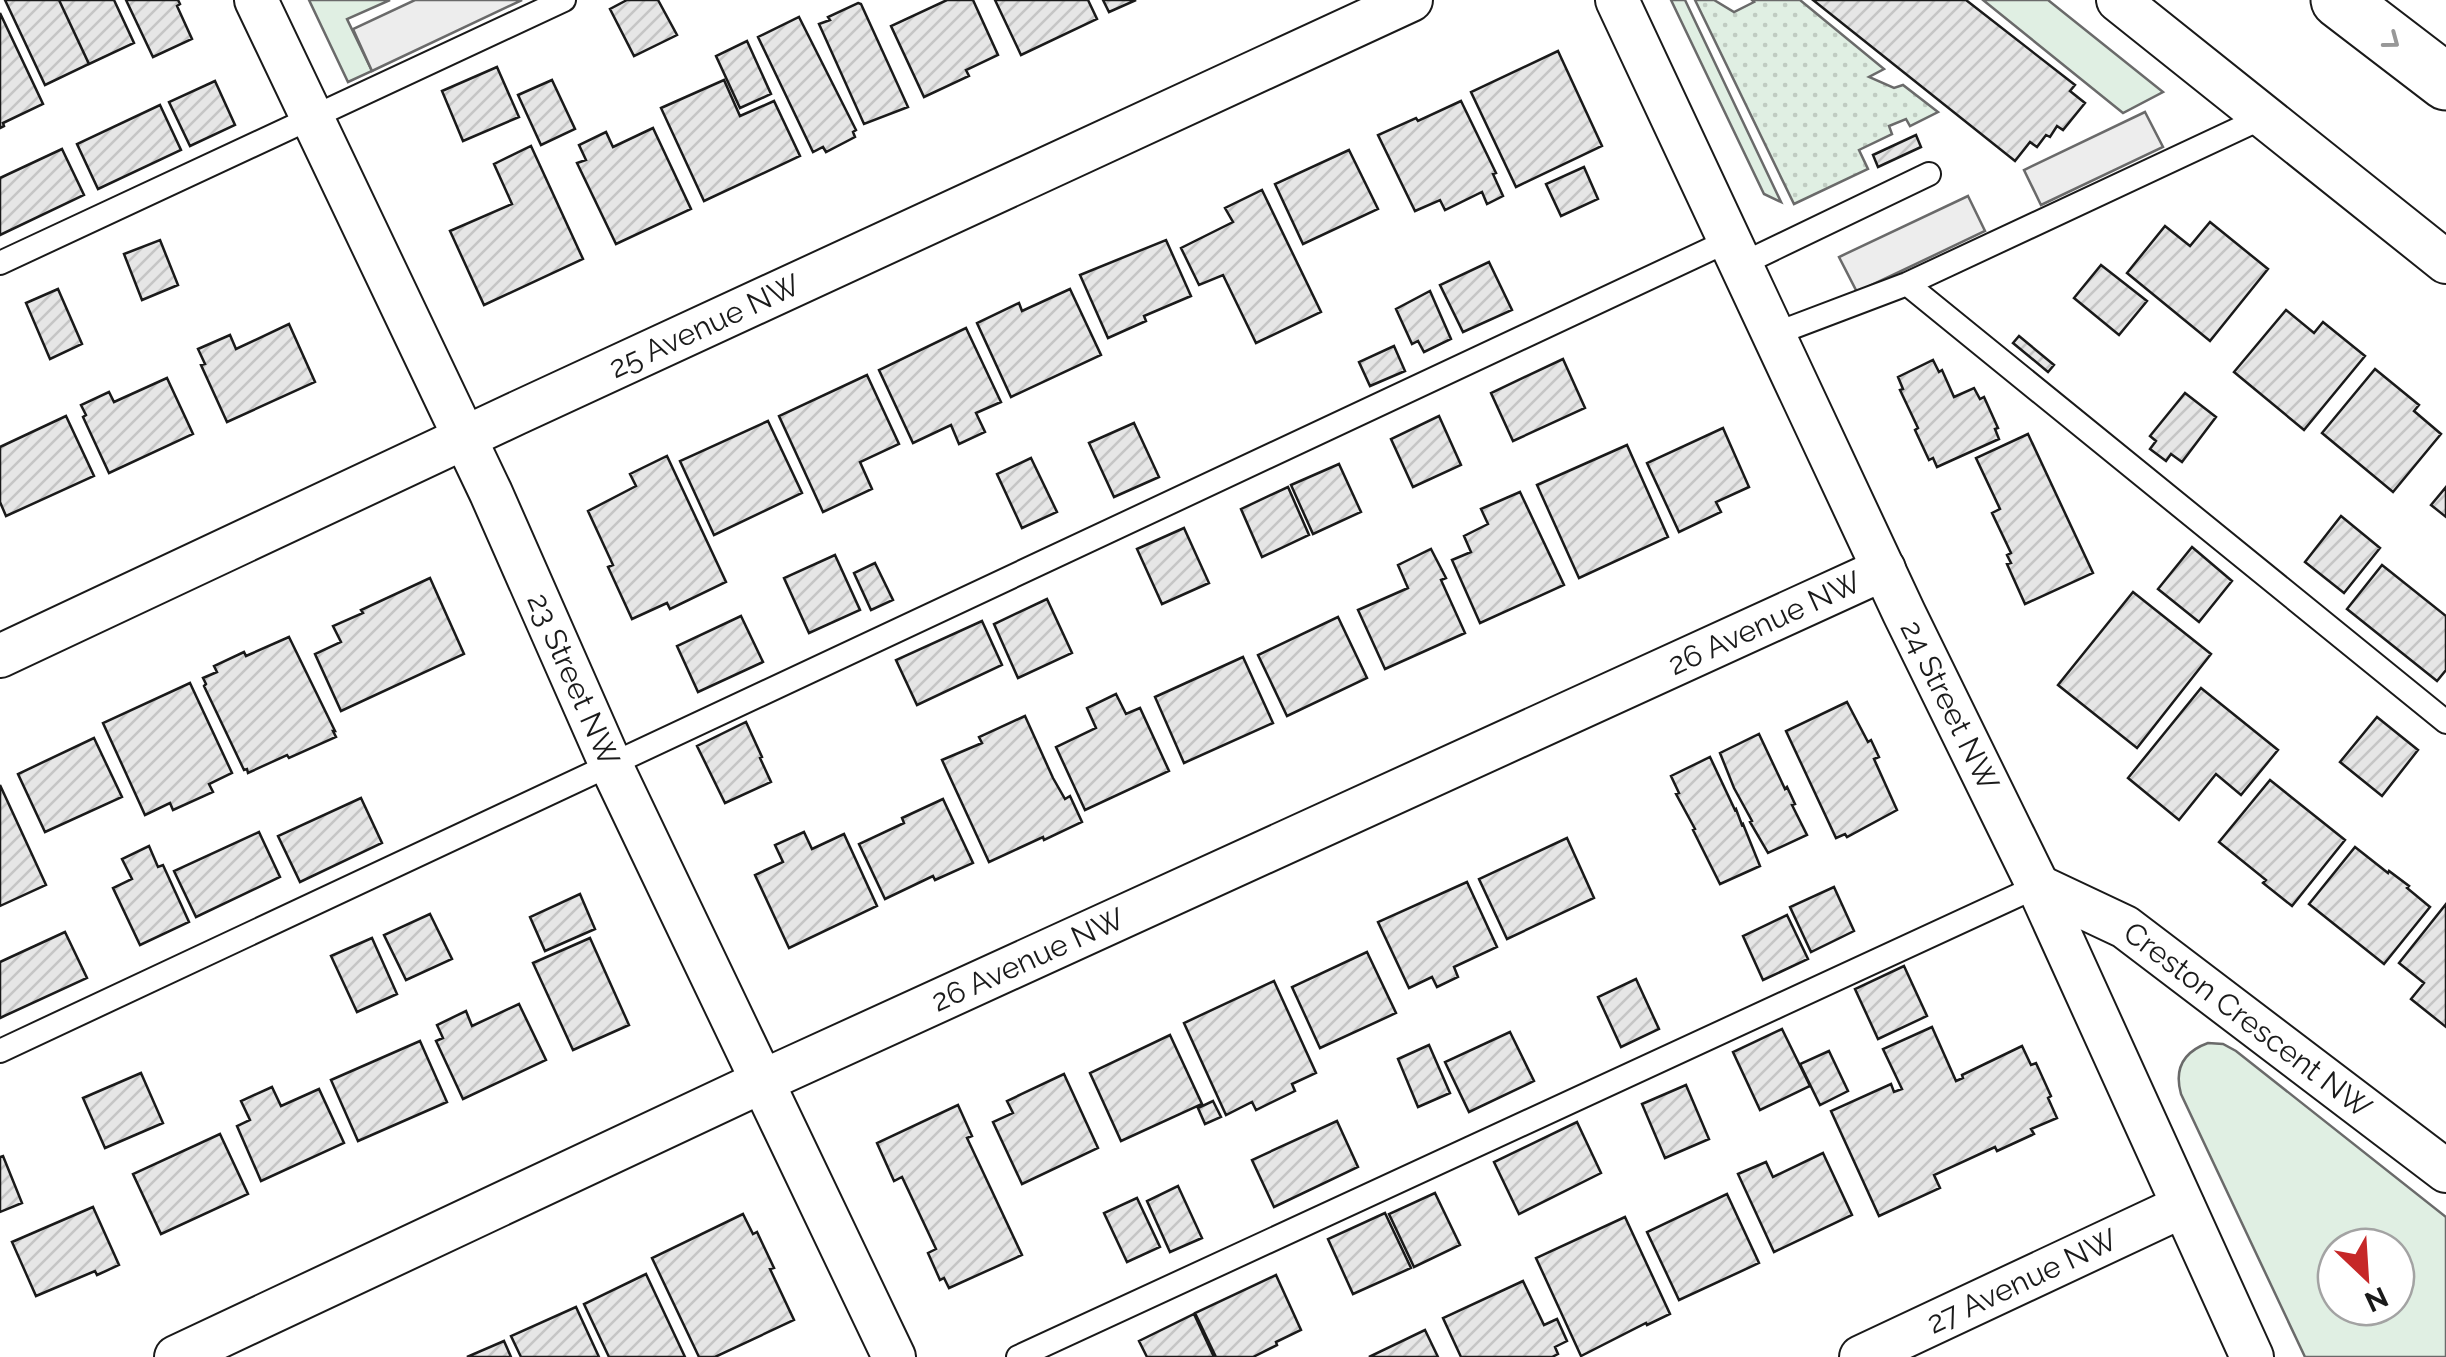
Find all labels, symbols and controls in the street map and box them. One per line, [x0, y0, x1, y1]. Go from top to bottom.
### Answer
one-way arrow [2381, 29, 2399, 47]
street label: 25 Avenue NW [604, 266, 806, 385]
street label: 26 Avenue NW [1663, 564, 1867, 682]
street label: 23 Street NW [520, 588, 627, 771]
street label: 24 Street NW [1893, 615, 2007, 797]
street label: 26 Avenue NW [926, 900, 1130, 1019]
street label: Creston Crescent NW [2117, 914, 2379, 1125]
street label: 27 Avenue NW [1921, 1221, 2123, 1341]
north arrow [2316, 1227, 2416, 1327]
text: N [2360, 1280, 2393, 1319]

